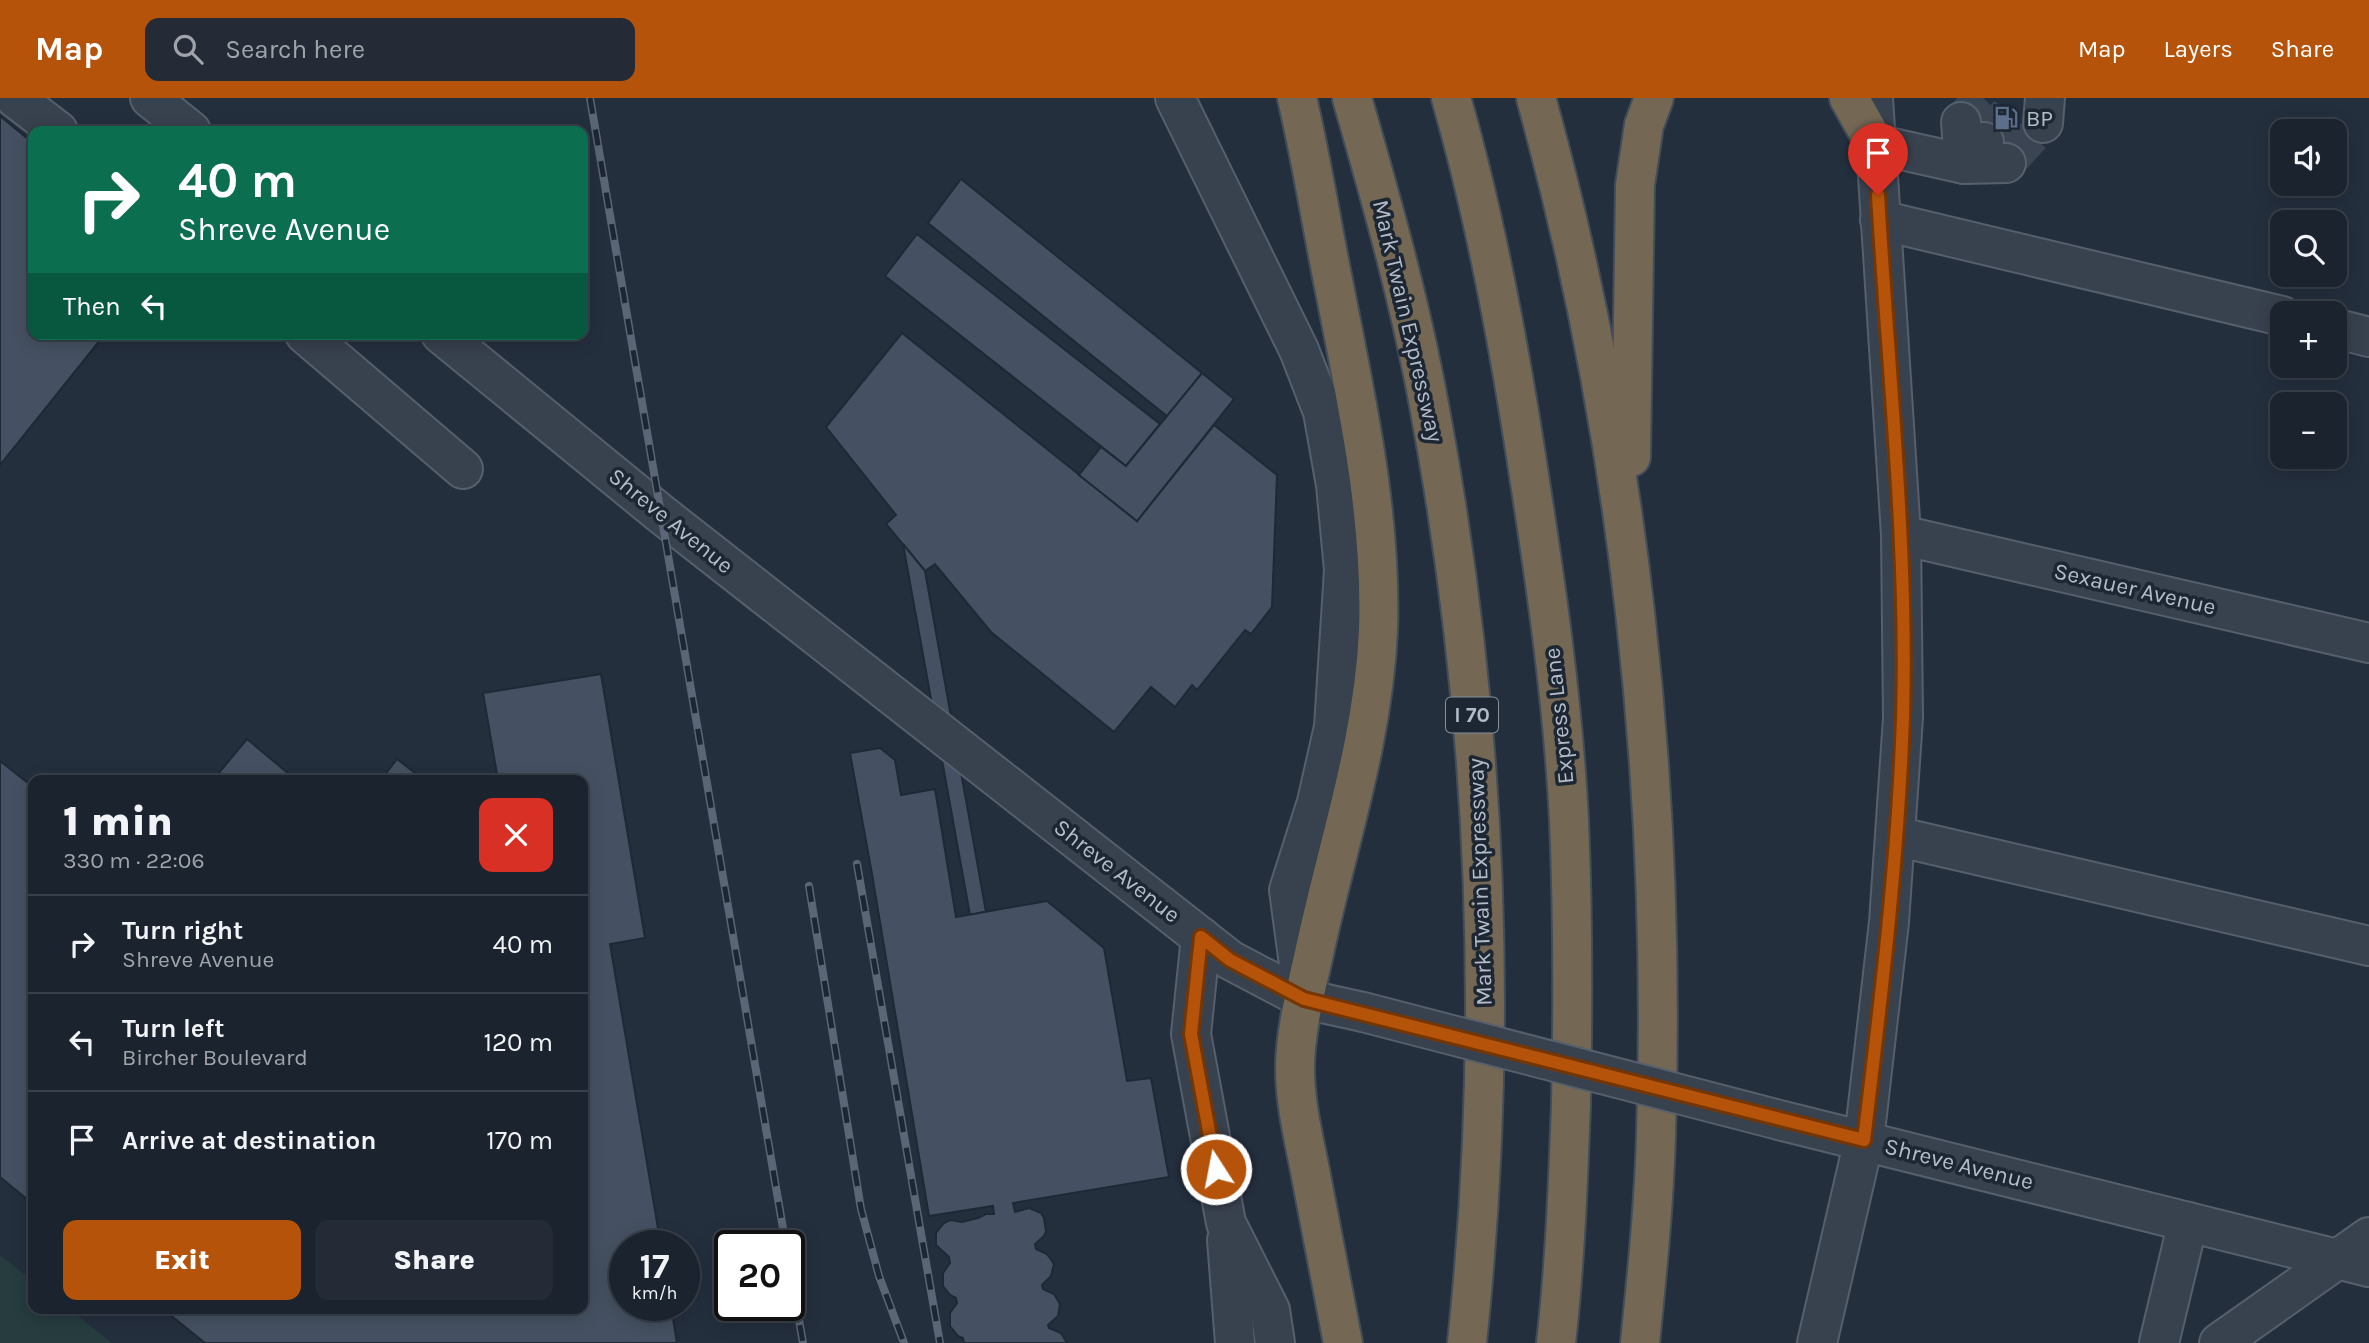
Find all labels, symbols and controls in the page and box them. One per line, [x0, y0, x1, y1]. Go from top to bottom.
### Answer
search box [145, 18, 635, 81]
text: Map [35, 30, 103, 68]
icon: search [169, 30, 207, 68]
text: Search here [225, 34, 365, 65]
text: Map [2078, 35, 2126, 63]
text: Layers [2164, 35, 2233, 63]
text: Share [2271, 35, 2334, 63]
fuel station icon: BP [1992, 104, 2020, 132]
place label: BP [2026, 105, 2053, 132]
map controls [2270, 119, 2347, 469]
button: sound [2270, 119, 2347, 196]
pin [1848, 123, 1908, 195]
icon: arrive [1859, 134, 1897, 172]
text: 40 m [178, 152, 297, 209]
icon: right [63, 154, 154, 245]
street label: Mark Twain Expressway [1367, 197, 1449, 445]
button: search [2270, 210, 2347, 287]
text: Shreve Avenue [178, 211, 390, 248]
icon: left [135, 287, 173, 325]
text: Then [63, 291, 121, 322]
button: + [2270, 301, 2347, 378]
button: − [2270, 392, 2347, 469]
street label: Shreve Avenue [603, 463, 739, 579]
street label: Sexauer Avenue [2051, 557, 2219, 621]
street label: Express Lane [1538, 646, 1580, 786]
road number: I 70 [1446, 698, 1498, 732]
street label: Mark Twain Expressway [1462, 757, 1498, 1006]
text: 1 min [63, 796, 173, 846]
button: close [479, 798, 553, 872]
street label: Shreve Avenue [1049, 813, 1185, 929]
text: 330 m · 22:06 [63, 847, 205, 874]
text: Turn right [122, 915, 243, 946]
icon: right [63, 925, 101, 963]
text: 40 m [493, 929, 553, 960]
text: Shreve Avenue [122, 946, 274, 973]
text: Turn left [122, 1013, 224, 1044]
icon: left [63, 1023, 101, 1061]
text: 120 m [483, 1027, 553, 1058]
text: Bircher Boulevard [122, 1044, 308, 1071]
icon: arrive [63, 1121, 101, 1159]
text: Arrive at destination [122, 1125, 376, 1156]
text: 170 m [486, 1125, 553, 1156]
position arrow [1179, 1132, 1253, 1206]
street label: Shreve Avenue [1882, 1132, 2036, 1196]
button: Exit [63, 1220, 301, 1300]
button: Share [315, 1220, 553, 1300]
speed limit sign: 20 [714, 1230, 805, 1321]
text: 17 [640, 1246, 669, 1287]
text: km/h [632, 1282, 677, 1304]

